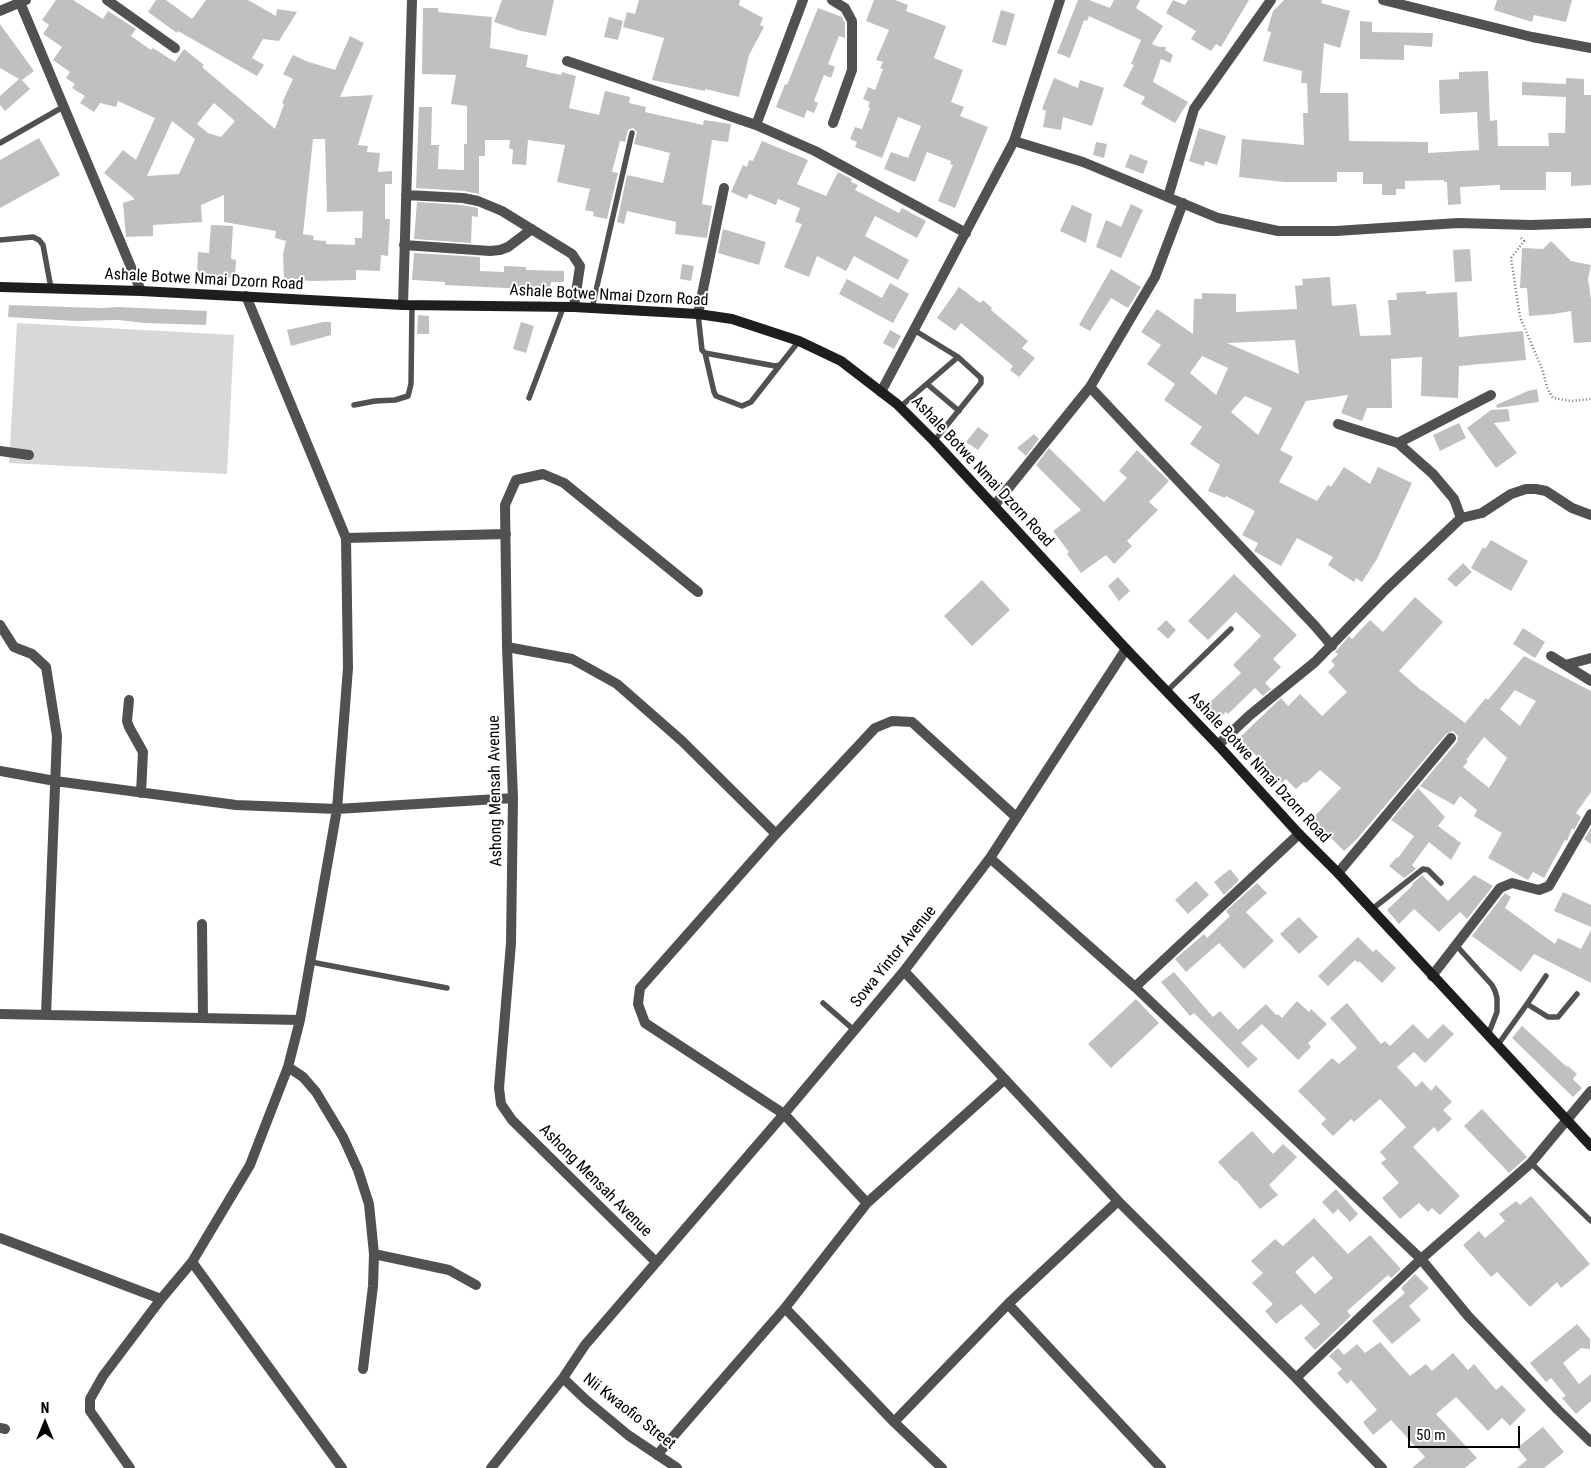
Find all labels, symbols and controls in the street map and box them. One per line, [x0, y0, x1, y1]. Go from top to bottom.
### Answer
street label: Ashale Botwe Nmai Dzorn Road [104, 265, 304, 295]
street label: Ashale Botwe Nmai Dzorn Road [509, 281, 709, 311]
street label: Ashale Botwe Nmai Dzorn Road [907, 393, 1057, 551]
street label: Ashale Botwe Nmai Dzorn Road [1184, 689, 1334, 847]
street label: Ashong Mensah Avenue [485, 715, 507, 867]
street label: Sowa Yintor Avenue [847, 902, 941, 1012]
street label: Ashong Mensah Avenue [535, 1121, 655, 1241]
street label: Nii Kwaofio Street [579, 1370, 679, 1454]
north arrow [20, 1398, 70, 1448]
text: N [41, 1400, 49, 1416]
scale bar [1411, 1416, 1524, 1448]
text: 50 m [1416, 1426, 1446, 1444]

